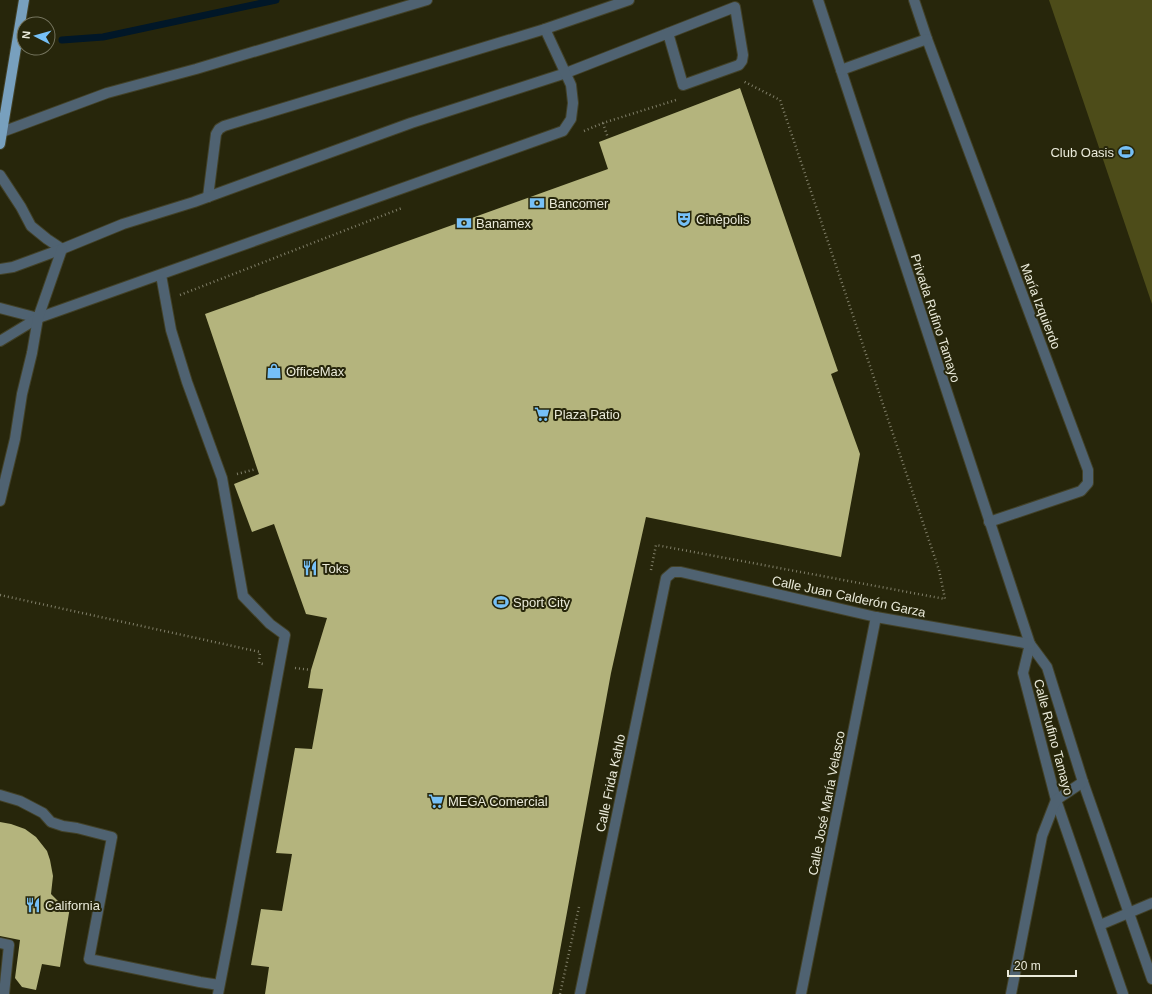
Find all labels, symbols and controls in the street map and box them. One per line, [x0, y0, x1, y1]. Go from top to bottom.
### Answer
north arrow [16, 16, 56, 56]
text: N [20, 30, 32, 40]
sports icon: Club Oasis [1117, 143, 1135, 161]
place label: Club Oasis [1050, 145, 1115, 160]
bank icon: Bancomer [528, 194, 546, 212]
place label: Bancomer [549, 196, 609, 211]
theatre icon: Cinépolis [675, 210, 693, 228]
place label: Cinépolis [696, 212, 750, 227]
bank icon: Banamex [455, 214, 473, 232]
place label: Banamex [476, 216, 531, 231]
street label: Privada Rufino Tamayo [908, 252, 963, 384]
street label: María Izquierdo [1017, 261, 1064, 351]
shop icon: OfficeMax [265, 362, 283, 380]
place label: OfficeMax [286, 364, 345, 379]
supermarket icon: Plaza Patio [533, 405, 551, 423]
place label: Plaza Patio [554, 407, 620, 422]
restaurant icon: Toks [301, 559, 319, 577]
place label: Toks [322, 561, 349, 576]
street label: Calle Juan Calderón Garza [771, 573, 928, 620]
sports icon: Sport City [492, 593, 510, 611]
place label: Sport City [513, 595, 571, 610]
street label: Calle Rufino Tamayo [1031, 677, 1076, 797]
street label: Calle José María Velasco [805, 730, 848, 877]
street label: Calle Frida Kahlo [593, 733, 628, 833]
supermarket icon: MEGA Comercial [427, 792, 445, 810]
place label: MEGA Comercial [448, 794, 548, 809]
restaurant icon: California [24, 896, 42, 914]
place label: California [45, 898, 101, 913]
scale bar [1008, 952, 1076, 978]
text: 20 m [1014, 959, 1041, 973]

